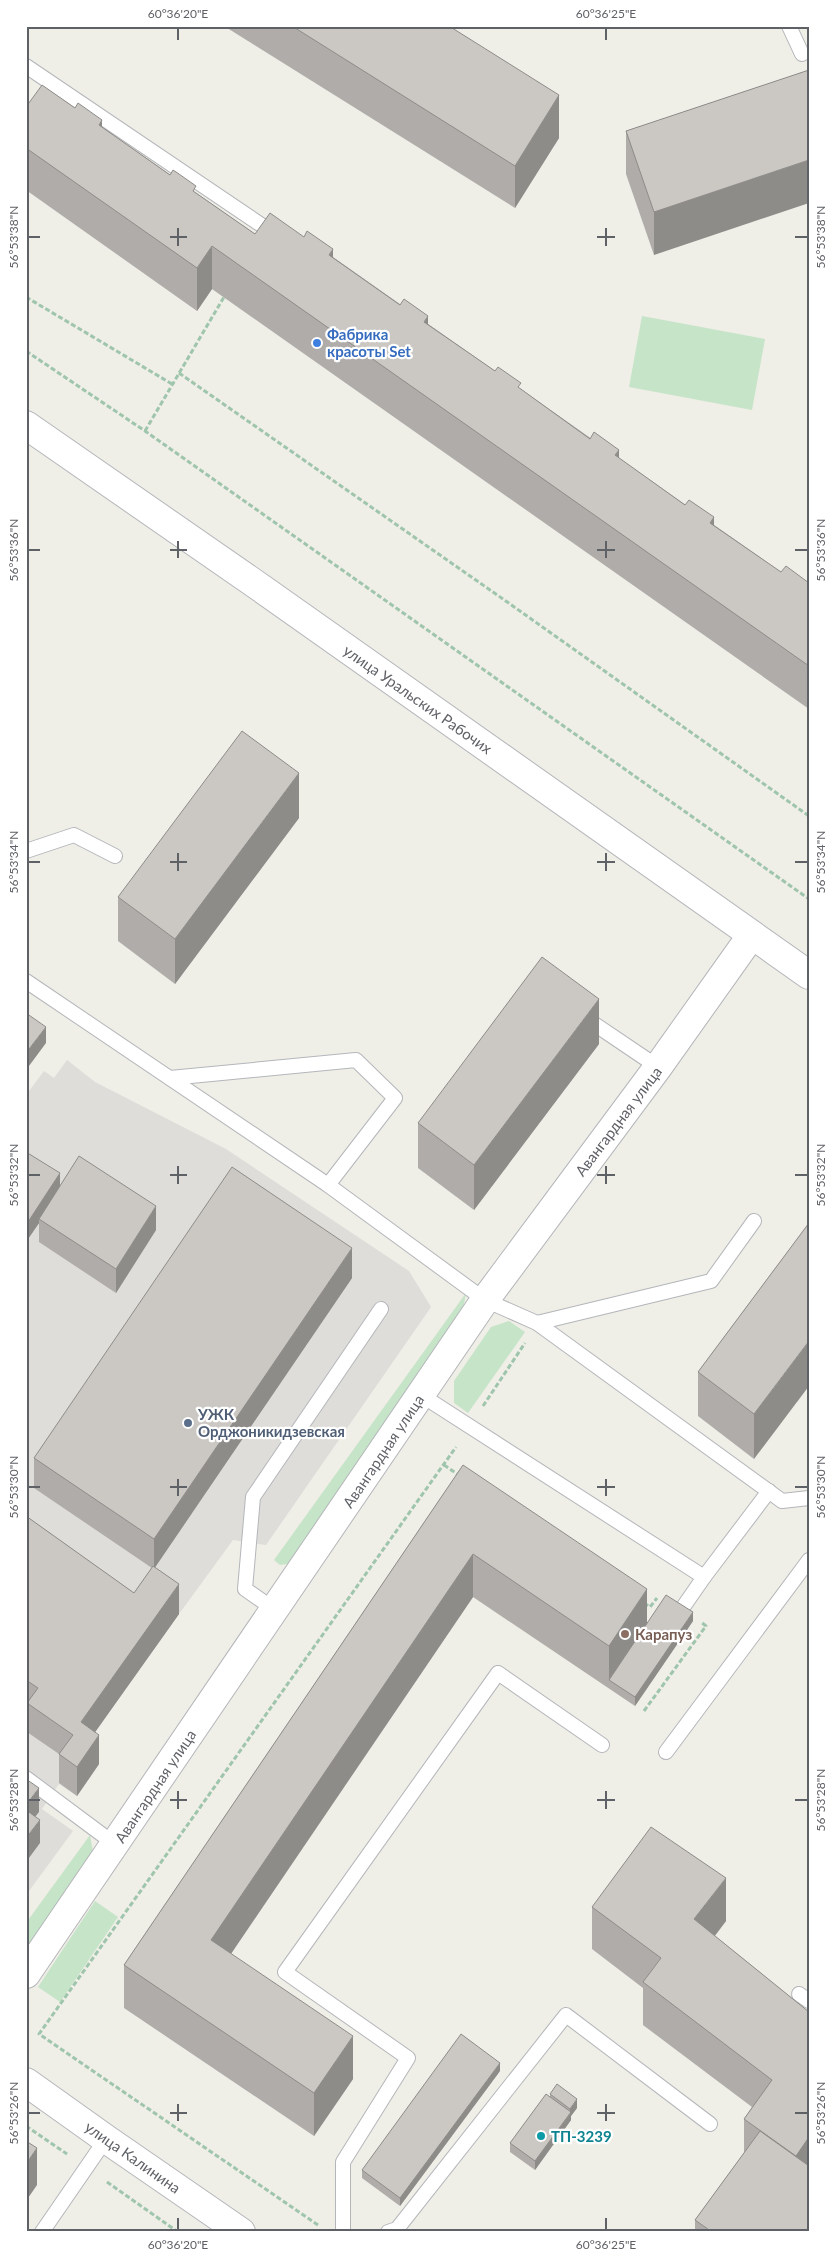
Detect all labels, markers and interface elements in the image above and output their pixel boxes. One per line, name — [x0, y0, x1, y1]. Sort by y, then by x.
text: 60°36'20"E — [148, 6, 208, 21]
text: 60°36'25"E — [576, 6, 636, 21]
text: 56°53'38"N — [6, 206, 21, 268]
text: 56°53'38"N — [813, 206, 828, 268]
place label: Фабрика красоты Set — [327, 325, 411, 360]
marker: Фабрика красоты Set — [311, 337, 323, 349]
text: 56°53'36"N — [6, 519, 21, 581]
text: 56°53'36"N — [813, 519, 828, 581]
street label: улица Уральских Рабочих — [340, 641, 496, 757]
text: 56°53'34"N — [6, 831, 21, 893]
text: 56°53'34"N — [813, 831, 828, 893]
street label: Авангардная улица — [571, 1063, 665, 1179]
text: 56°53'32"N — [6, 1144, 21, 1206]
text: 56°53'32"N — [813, 1144, 828, 1206]
street label: Авангардная улица — [338, 1391, 428, 1511]
place label: УЖК Орджоникидзевская — [197, 1405, 345, 1440]
marker: УЖК Орджоникидзевская — [182, 1417, 194, 1429]
text: 56°53'30"N — [6, 1456, 21, 1518]
text: 56°53'30"N — [813, 1456, 828, 1518]
place label: Карапуз — [635, 1625, 692, 1643]
marker: Карапуз — [619, 1628, 631, 1640]
street label: Авангардная улица — [110, 1726, 200, 1846]
text: 56°53'28"N — [6, 1769, 21, 1831]
text: 56°53'28"N — [813, 1769, 828, 1831]
text: 56°53'26"N — [6, 2082, 21, 2144]
text: 56°53'26"N — [813, 2082, 828, 2144]
street label: улица Калинина — [82, 2117, 184, 2197]
place label: ТП-3239 — [551, 2127, 612, 2145]
marker: ТП-3239 — [535, 2130, 547, 2142]
text: 60°36'20"E — [148, 2237, 208, 2252]
text: 60°36'25"E — [576, 2237, 636, 2252]

